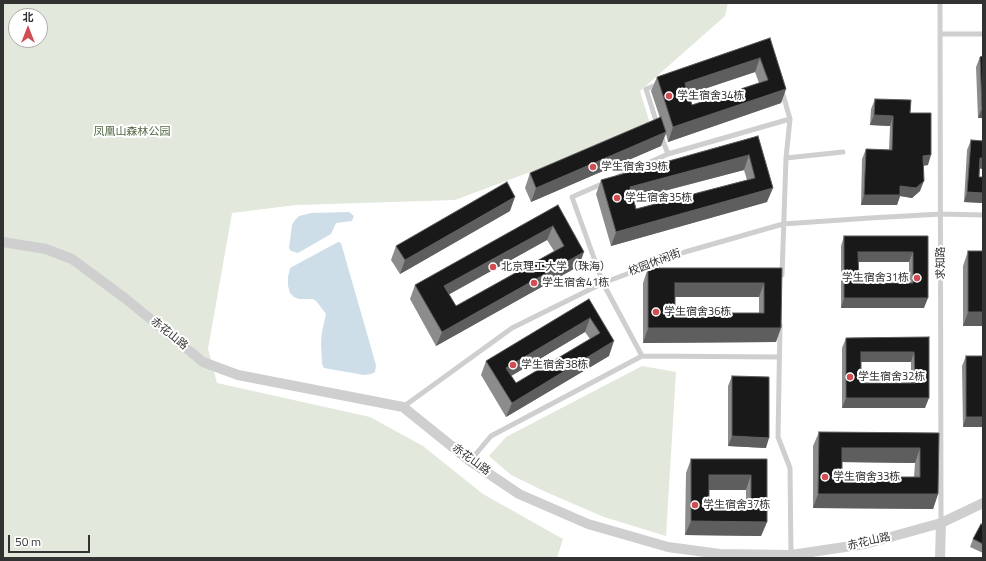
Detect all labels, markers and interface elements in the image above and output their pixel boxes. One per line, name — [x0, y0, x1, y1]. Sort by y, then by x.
north arrow — [8, 8, 48, 48]
text: 北 — [23, 9, 34, 25]
place label: 学生宿舍34栋 — [677, 89, 744, 103]
marker: 学生宿舍34栋 — [664, 91, 674, 101]
park label: 凤凰山森林公园 — [94, 125, 170, 139]
place label: 学生宿舍39栋 — [601, 160, 668, 174]
marker: 学生宿舍39栋 — [588, 162, 598, 172]
place label: 学生宿舍35栋 — [625, 191, 692, 205]
marker: 学生宿舍35栋 — [612, 193, 622, 203]
street label: 校园休闲街 — [627, 247, 683, 279]
street label: 求知路 — [934, 247, 948, 279]
place label: 北京理工大学（珠海） — [501, 260, 611, 274]
marker: 北京理工大学（珠海） — [488, 262, 498, 272]
place label: 学生宿舍31栋 — [842, 271, 909, 285]
marker: 学生宿舍31栋 — [912, 273, 922, 283]
place label: 学生宿舍41栋 — [542, 276, 609, 290]
marker: 学生宿舍41栋 — [529, 278, 539, 288]
place label: 学生宿舍36栋 — [664, 305, 731, 319]
marker: 学生宿舍36栋 — [651, 307, 661, 317]
street label: 赤花山路 — [148, 315, 190, 353]
place label: 学生宿舍38栋 — [521, 358, 588, 372]
marker: 学生宿舍38栋 — [508, 360, 518, 370]
place label: 学生宿舍32栋 — [858, 370, 925, 384]
marker: 学生宿舍32栋 — [845, 372, 855, 382]
street label: 赤花山路 — [449, 442, 493, 478]
place label: 学生宿舍33栋 — [833, 470, 900, 484]
marker: 学生宿舍33栋 — [820, 472, 830, 482]
place label: 学生宿舍37栋 — [703, 498, 770, 512]
marker: 学生宿舍37栋 — [690, 500, 700, 510]
scale bar — [10, 527, 92, 553]
street label: 赤花山路 — [846, 531, 892, 553]
text: 50 m — [15, 532, 41, 551]

